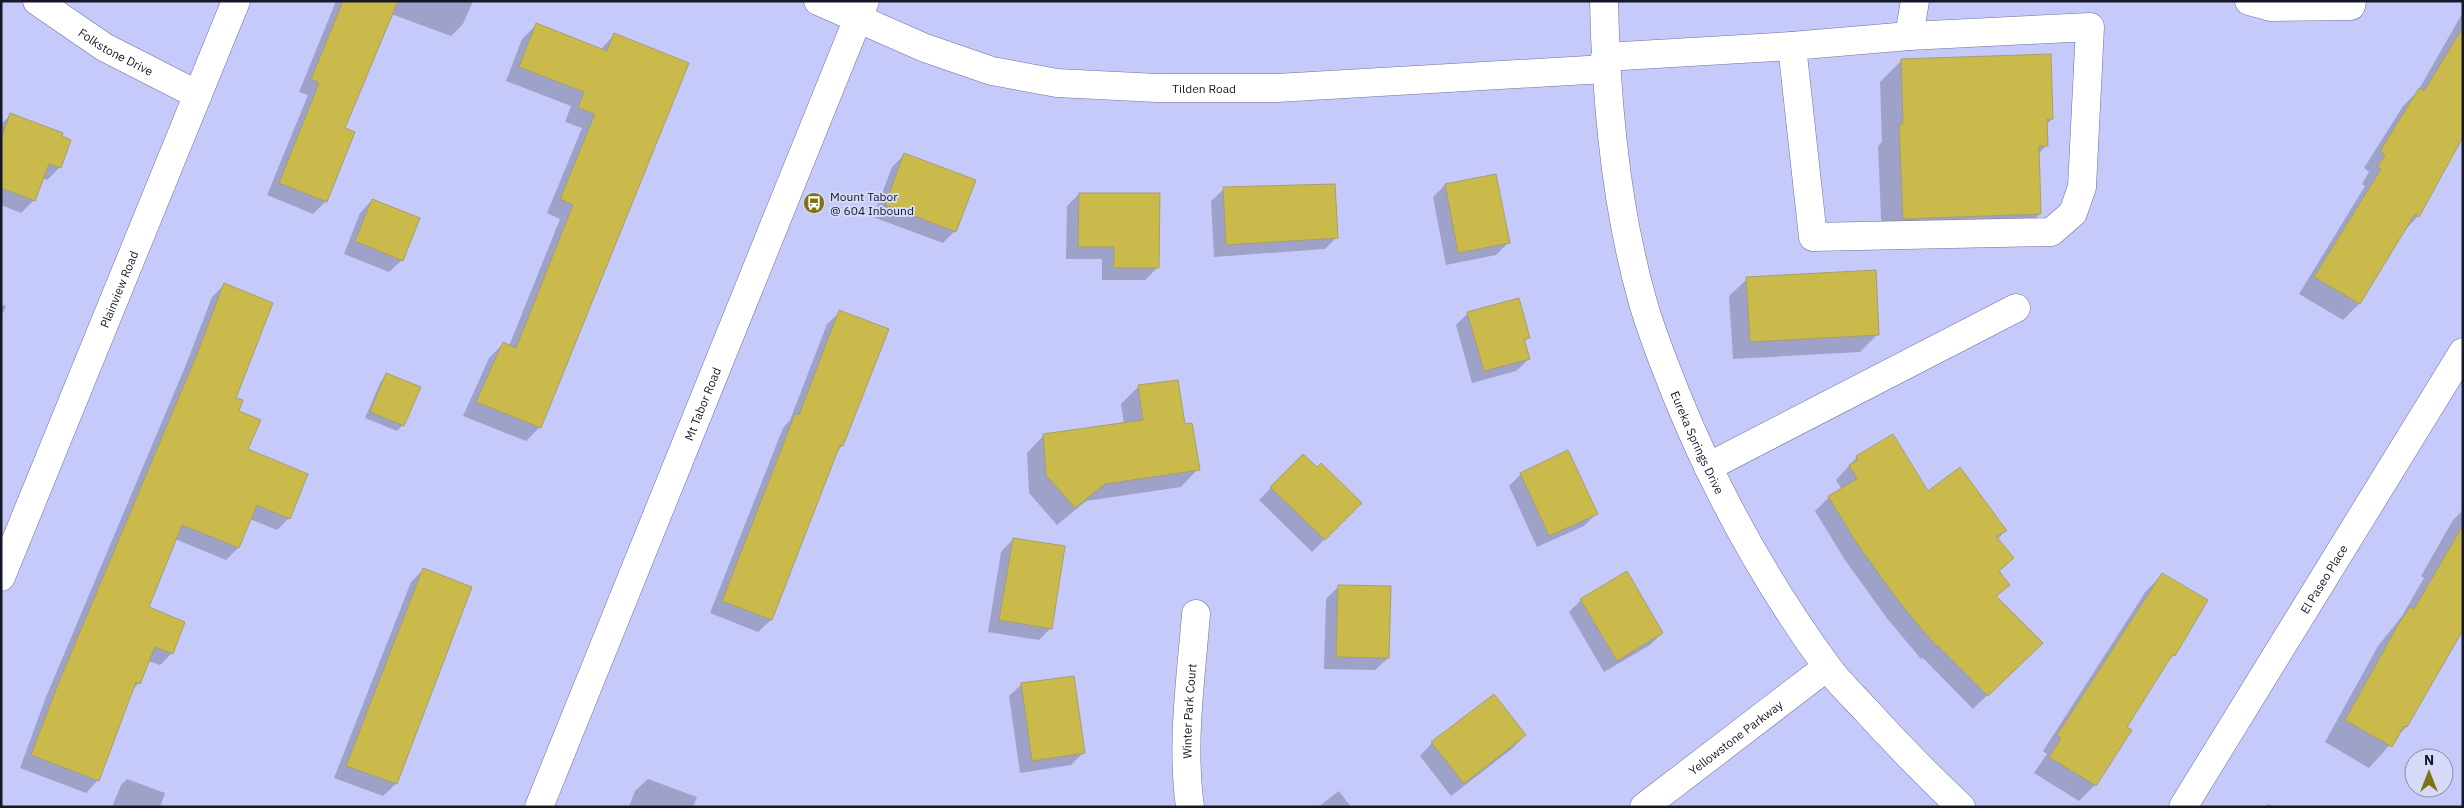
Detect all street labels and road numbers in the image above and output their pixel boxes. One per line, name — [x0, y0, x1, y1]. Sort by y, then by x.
street label: Folkstone Drive — [76, 24, 156, 79]
street label: Tilden Road — [1172, 81, 1236, 96]
street label: Plainview Road — [96, 248, 141, 330]
street label: Mt Tabor Road — [681, 365, 724, 443]
street label: Eureka Springs Drive — [1668, 388, 1728, 497]
street label: El Paseo Place — [2297, 541, 2351, 616]
street label: Winter Park Court — [1179, 663, 1199, 759]
street label: Yellowstone Parkway — [1685, 696, 1785, 778]

